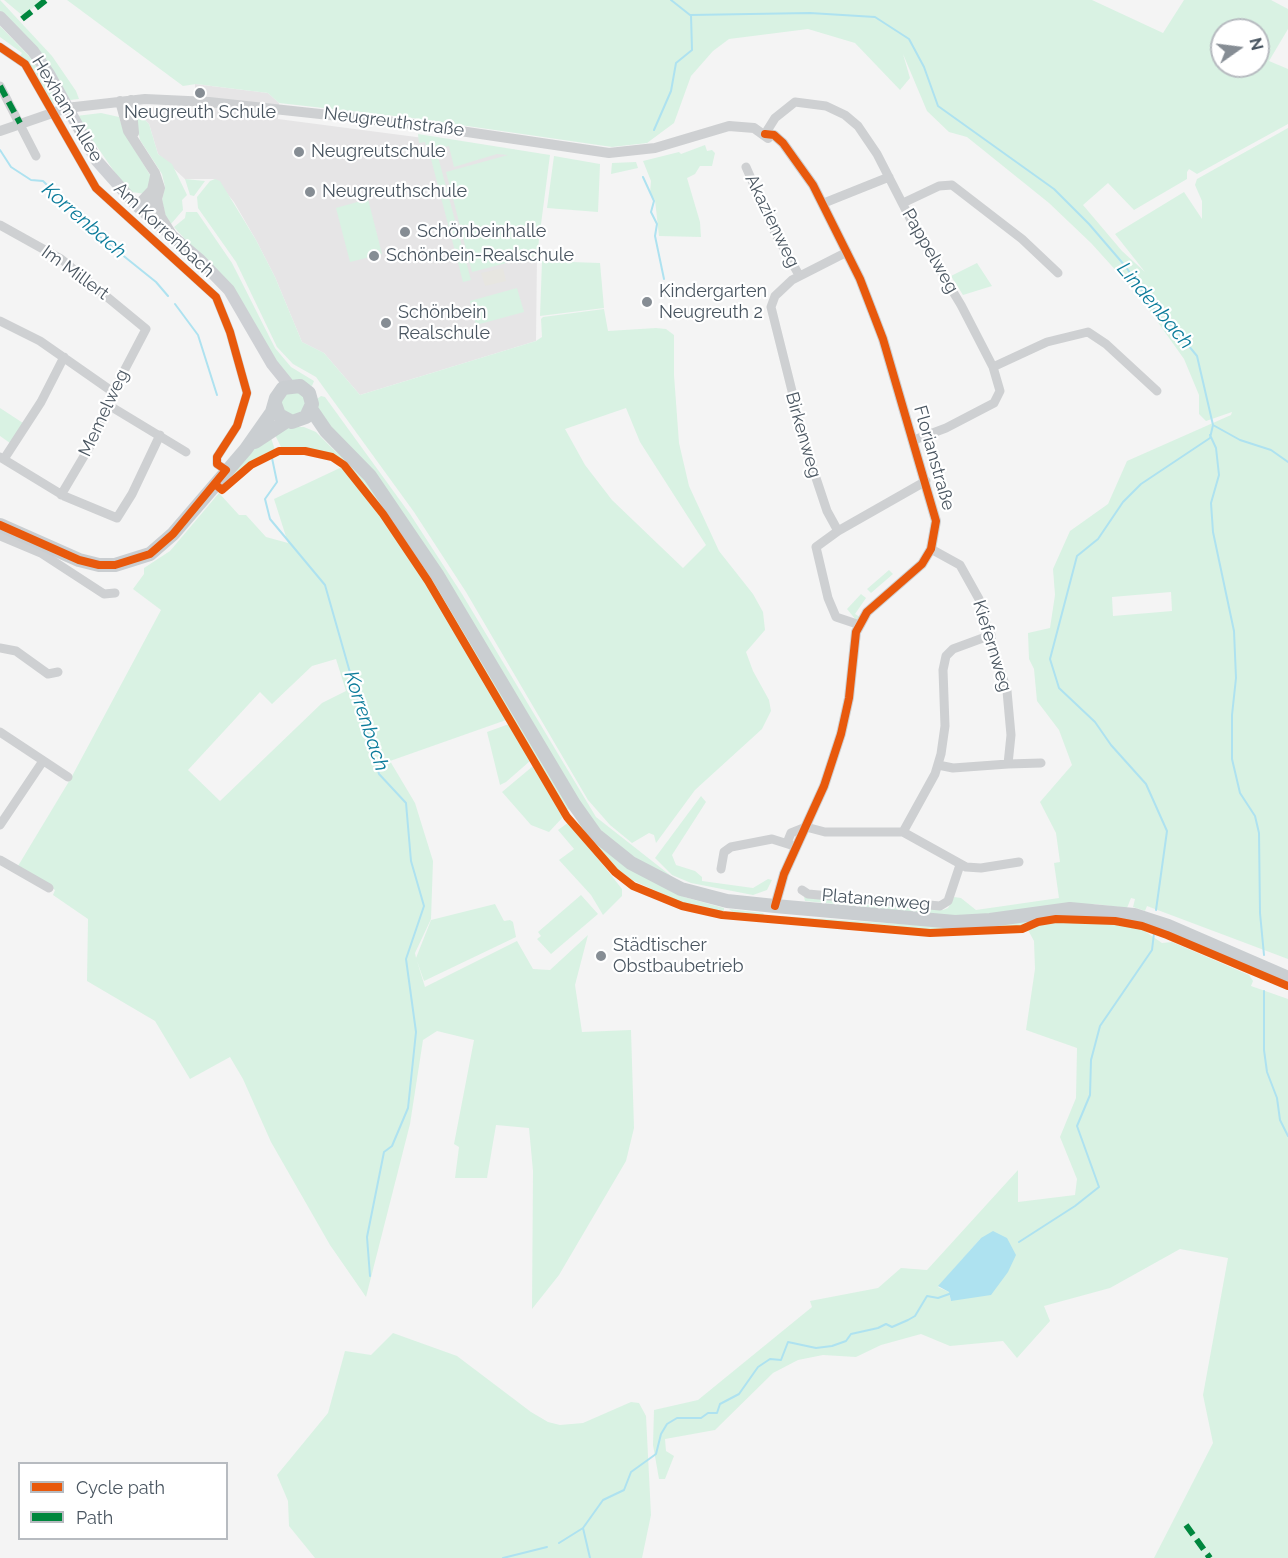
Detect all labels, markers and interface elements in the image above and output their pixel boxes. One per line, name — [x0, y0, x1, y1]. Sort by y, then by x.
north arrow — [1210, 18, 1270, 78]
text: N — [1245, 36, 1267, 52]
street label: Hexham-Allee — [27, 52, 107, 166]
marker: Neugreuth Schule — [193, 86, 207, 100]
place label: Neugreuth Schule — [124, 102, 276, 124]
street label: Neugreuthstraße — [323, 103, 465, 141]
place label: Neugreutschule — [311, 141, 446, 163]
marker: Neugreutschule — [292, 145, 306, 159]
street label: Akazienweg — [740, 171, 804, 271]
water label: Korrenbach — [37, 178, 131, 264]
street label: Am Korrenbach — [109, 178, 219, 282]
place label: Neugreuthschule — [322, 181, 467, 203]
marker: Neugreuthschule — [303, 185, 317, 199]
street label: Pappelweg — [897, 205, 963, 297]
place label: Schönbeinhalle — [417, 221, 546, 243]
marker: Schönbeinhalle — [398, 225, 412, 239]
street label: Im Millert — [37, 241, 113, 305]
place label: Schönbein-Realschule — [386, 245, 574, 267]
marker: Schönbein-Realschule — [367, 249, 381, 263]
water label: Lindenbach — [1112, 258, 1198, 354]
place label: Kindergarten Neugreuth 2 — [659, 281, 767, 324]
marker: Kindergarten Neugreuth 2 — [640, 295, 654, 309]
place label: Schönbein Realschule — [398, 302, 490, 344]
marker: Schönbein Realschule — [379, 316, 393, 330]
street label: Memelweg — [74, 366, 134, 460]
street label: Birkenweg — [780, 390, 826, 480]
street label: Florianstraße — [909, 403, 959, 513]
street label: Kiefernweg — [968, 598, 1016, 694]
water label: Korrenbach — [339, 668, 393, 774]
street label: Platanenweg — [821, 884, 931, 916]
place label: Städtischer Obstbaubetrieb — [613, 935, 743, 978]
marker: Städtischer Obstbaubetrieb — [594, 949, 608, 963]
legend — [18, 1462, 228, 1540]
text: Cycle path — [76, 1477, 165, 1498]
text: Path — [76, 1507, 113, 1528]

